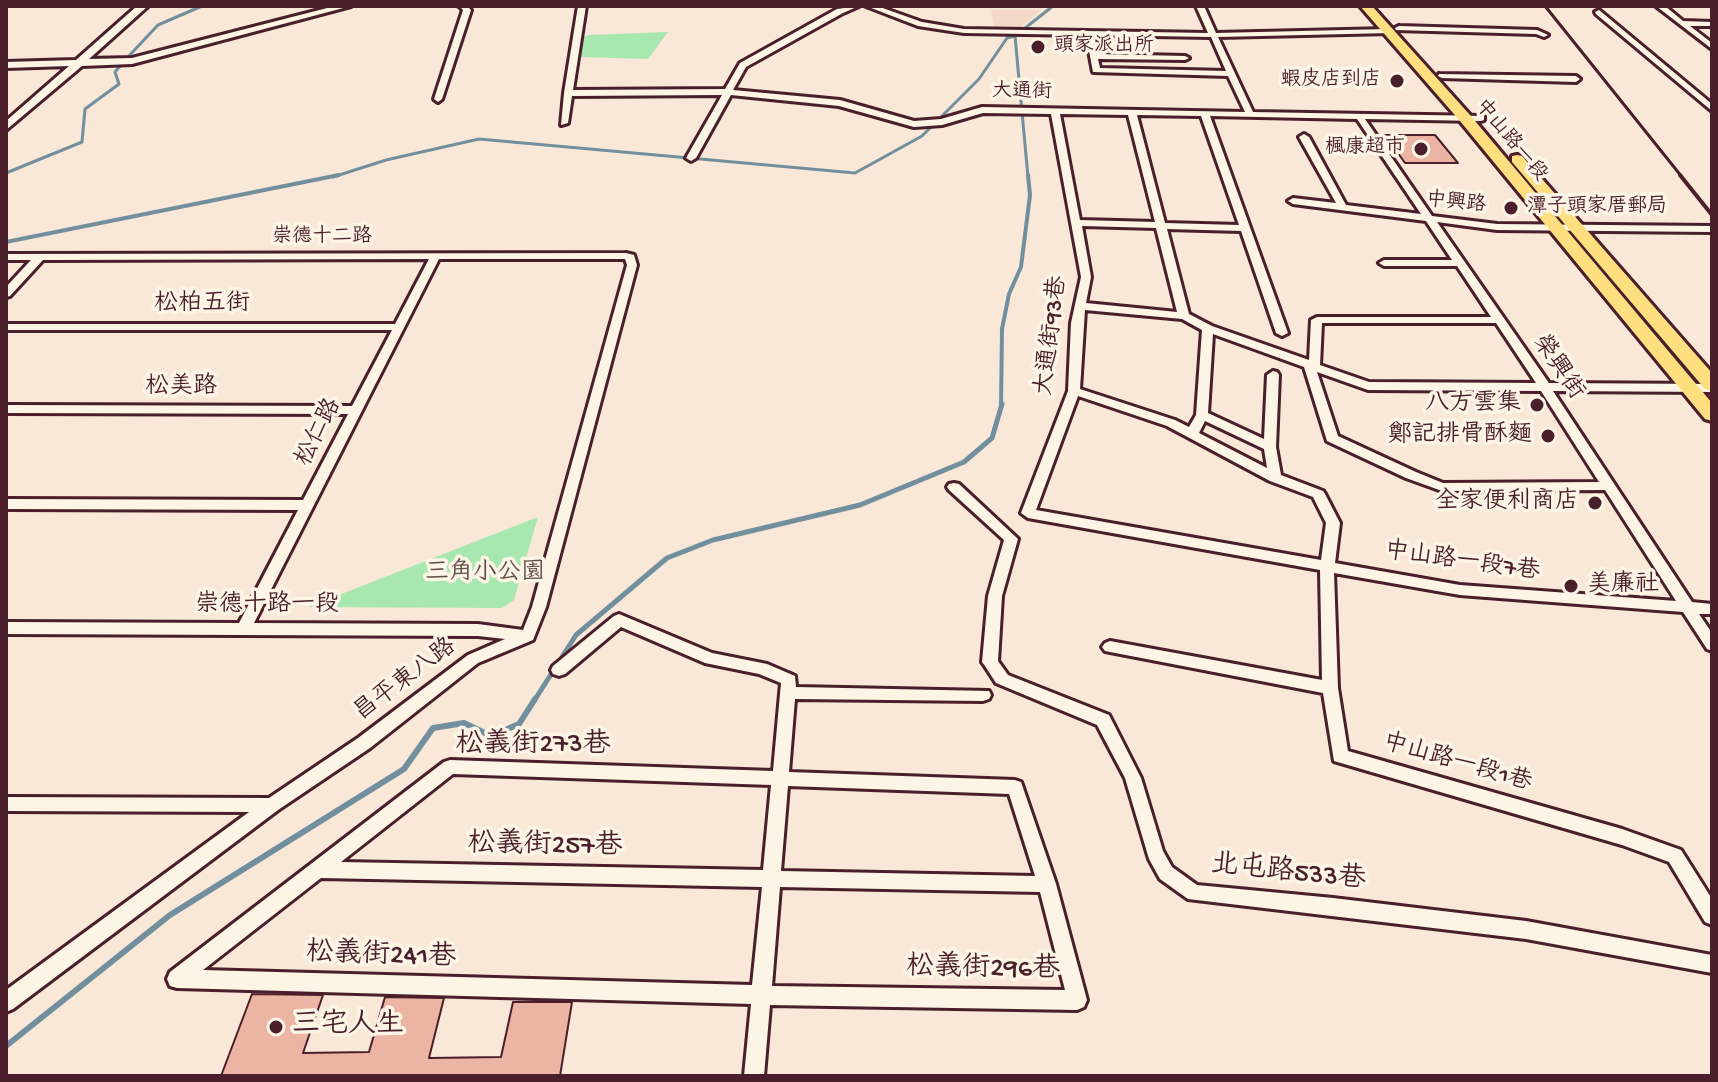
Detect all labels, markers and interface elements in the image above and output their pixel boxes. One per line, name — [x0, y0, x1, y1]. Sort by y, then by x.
place label: 頭家派出所 — [1054, 35, 1154, 59]
marker: 頭家派出所 — [1029, 38, 1047, 56]
place label: 蝦皮店到店 — [1281, 69, 1381, 93]
marker: 蝦皮店到店 — [1388, 72, 1406, 90]
street label: 大通街 — [992, 80, 1052, 106]
street label: 中山路一段 — [1469, 95, 1551, 187]
place label: 楓康超市 — [1325, 137, 1405, 161]
marker: 楓康超市 — [1412, 140, 1430, 158]
street label: 中興路 — [1425, 189, 1487, 219]
place label: 潭子頭家厝郵局 — [1527, 196, 1667, 220]
marker: 潭子頭家厝郵局 — [1502, 199, 1520, 217]
street label: 崇德十二路 — [272, 226, 372, 250]
street label: 大通街93巷 — [1031, 274, 1075, 398]
street label: 松柏五街 — [154, 291, 250, 319]
street label: 榮興街 — [1525, 330, 1589, 406]
street label: 松美路 — [145, 374, 217, 402]
place label: 八方雲集 — [1425, 391, 1521, 419]
street label: 松仁路 — [291, 394, 349, 472]
marker: 八方雲集 — [1528, 396, 1546, 414]
place label: 鄭記排骨酥麵 — [1388, 422, 1532, 450]
marker: 鄭記排骨酥麵 — [1539, 427, 1557, 445]
place label: 全家便利商店 — [1435, 489, 1579, 517]
marker: 全家便利商店 — [1586, 494, 1604, 512]
street label: 中山路一段7巷 — [1383, 538, 1541, 588]
park label: 三角小公園 — [425, 560, 545, 588]
place label: 美廉社 — [1587, 572, 1659, 600]
marker: 美廉社 — [1562, 577, 1580, 595]
street label: 崇德十路一段 — [195, 592, 339, 620]
street label: 昌平東八路 — [349, 633, 463, 729]
street label: 中山路一段1巷 — [1379, 729, 1535, 799]
street label: 松義街273巷 — [456, 730, 610, 764]
street label: 松義街257巷 — [467, 829, 623, 865]
street label: 北屯路533巷 — [1209, 849, 1367, 899]
street label: 松義街241巷 — [305, 938, 457, 976]
street label: 松義街296巷 — [906, 952, 1060, 988]
place label: 三宅人生 — [292, 1010, 404, 1044]
marker: 三宅人生 — [267, 1018, 285, 1036]

